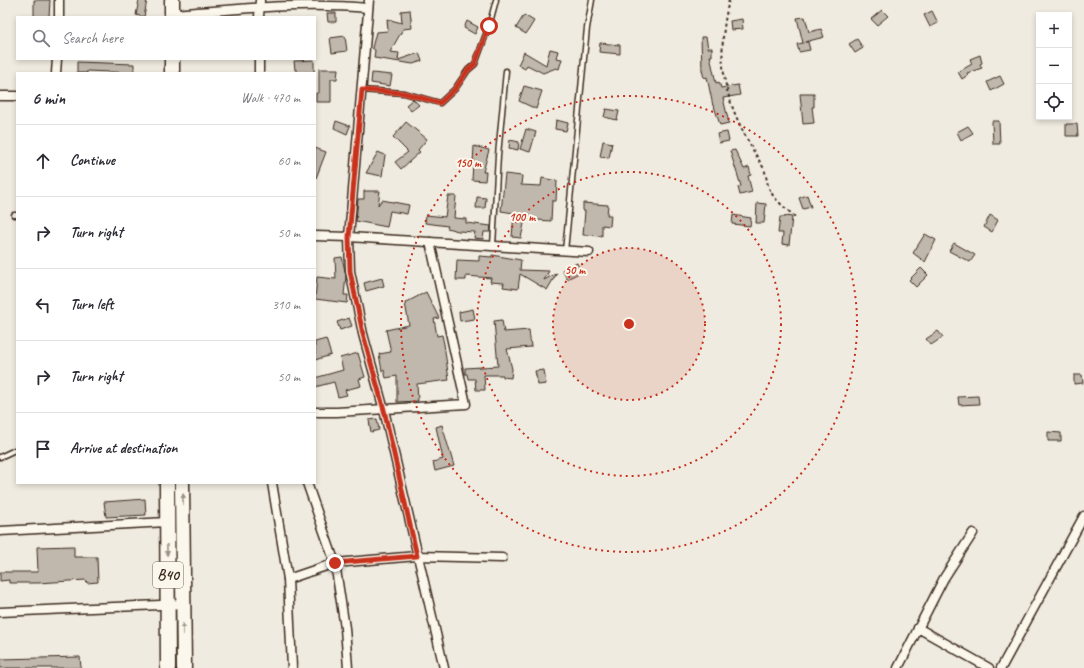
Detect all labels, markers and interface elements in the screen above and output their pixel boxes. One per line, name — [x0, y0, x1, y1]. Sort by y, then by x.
map controls — [1036, 12, 1072, 120]
button: + — [1036, 12, 1072, 48]
search box — [16, 16, 316, 60]
route start — [480, 17, 498, 35]
icon: search — [30, 27, 52, 49]
text: Search here — [62, 29, 123, 48]
button: − — [1036, 48, 1072, 84]
button: locate — [1036, 84, 1072, 120]
text: 6 min — [32, 88, 65, 109]
text: Walk · 470 m — [241, 90, 300, 106]
icon: ahead — [32, 150, 54, 172]
text: Continue — [70, 151, 115, 170]
text: 60 m — [278, 153, 300, 169]
text: 150 m — [455, 155, 482, 171]
text: 100 m — [509, 209, 536, 225]
icon: right — [32, 222, 54, 244]
text: Turn right — [70, 223, 123, 242]
text: 50 m — [278, 225, 300, 241]
text: 50 m — [565, 262, 586, 278]
icon: left — [32, 294, 54, 316]
text: Turn left — [70, 295, 113, 314]
text: 310 m — [272, 297, 300, 313]
centre of rings — [622, 317, 636, 331]
icon: right — [32, 366, 54, 388]
text: Turn right — [70, 367, 123, 386]
text: 50 m — [278, 369, 300, 385]
icon: arrive — [32, 438, 54, 460]
text: Arrive at destination — [70, 439, 177, 458]
one-way arrow — [180, 492, 186, 505]
one-way arrow — [164, 544, 171, 556]
route end — [326, 554, 344, 572]
road number: B40 — [153, 562, 183, 588]
one-way arrow — [180, 622, 186, 635]

